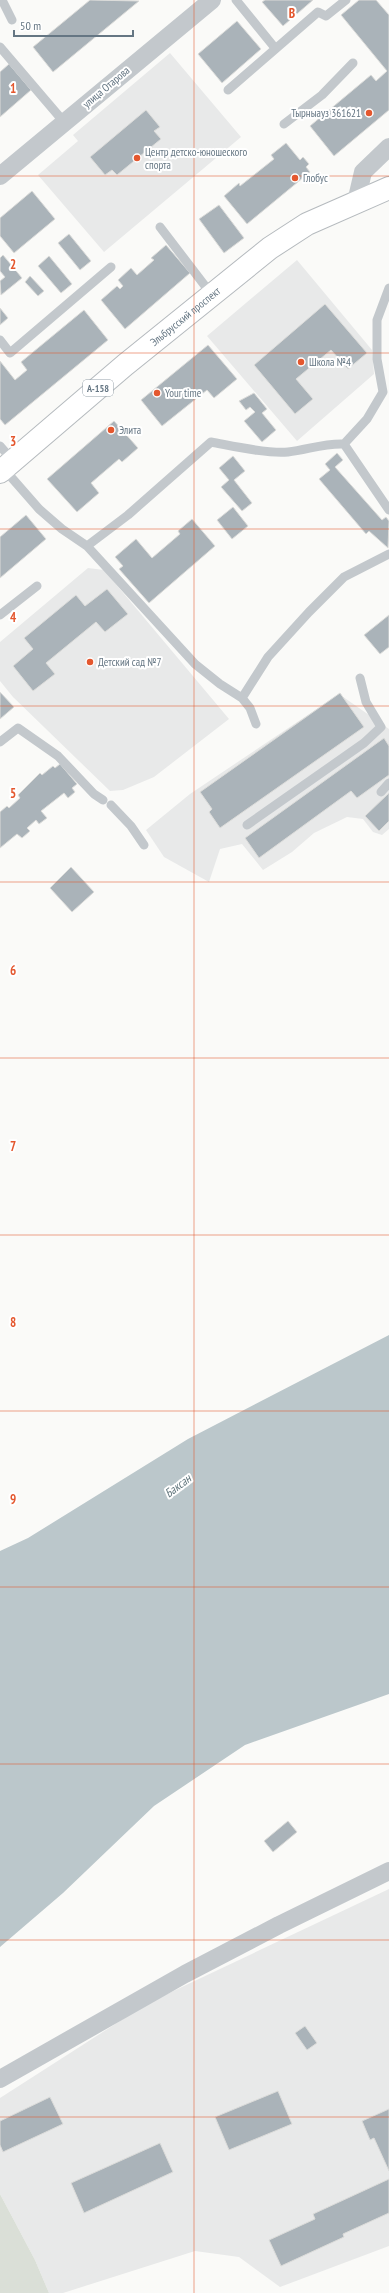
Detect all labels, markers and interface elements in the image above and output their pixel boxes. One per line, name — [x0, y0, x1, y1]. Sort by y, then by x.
text: B — [289, 5, 295, 22]
scale bar — [14, 12, 133, 38]
text: 50 m — [20, 18, 41, 33]
street label: улица Отарова — [80, 63, 132, 111]
text: 1 — [10, 80, 16, 97]
place label: Тырныауз 361621 — [291, 106, 361, 120]
marker: Тырныауз 361621 — [364, 108, 374, 118]
place label: Центр детско-юношеского спорта — [145, 145, 247, 172]
marker: Центр детско-юношеского спорта — [132, 153, 142, 163]
place label: Глобус — [303, 171, 328, 185]
marker: Глобус — [290, 173, 300, 183]
text: 2 — [10, 256, 16, 273]
street label: Эльбрусский проспект — [147, 284, 224, 349]
place label: Школа №4 — [309, 355, 351, 369]
marker: Школа №4 — [296, 357, 306, 367]
road number: А-158 — [83, 380, 113, 396]
place label: Your time — [165, 386, 202, 400]
marker: Your time — [152, 388, 162, 398]
place label: Элита — [119, 423, 141, 437]
marker: Элита — [106, 425, 116, 435]
text: 3 — [10, 433, 16, 450]
text: 4 — [10, 609, 17, 626]
place label: Детский сад №7 — [98, 655, 161, 669]
marker: Детский сад №7 — [85, 657, 95, 667]
text: 5 — [10, 785, 16, 802]
text: 6 — [10, 962, 16, 979]
text: 7 — [10, 1138, 16, 1155]
text: 8 — [10, 1314, 16, 1331]
water label: Баксан — [162, 1470, 195, 1500]
text: 9 — [10, 1491, 16, 1508]

